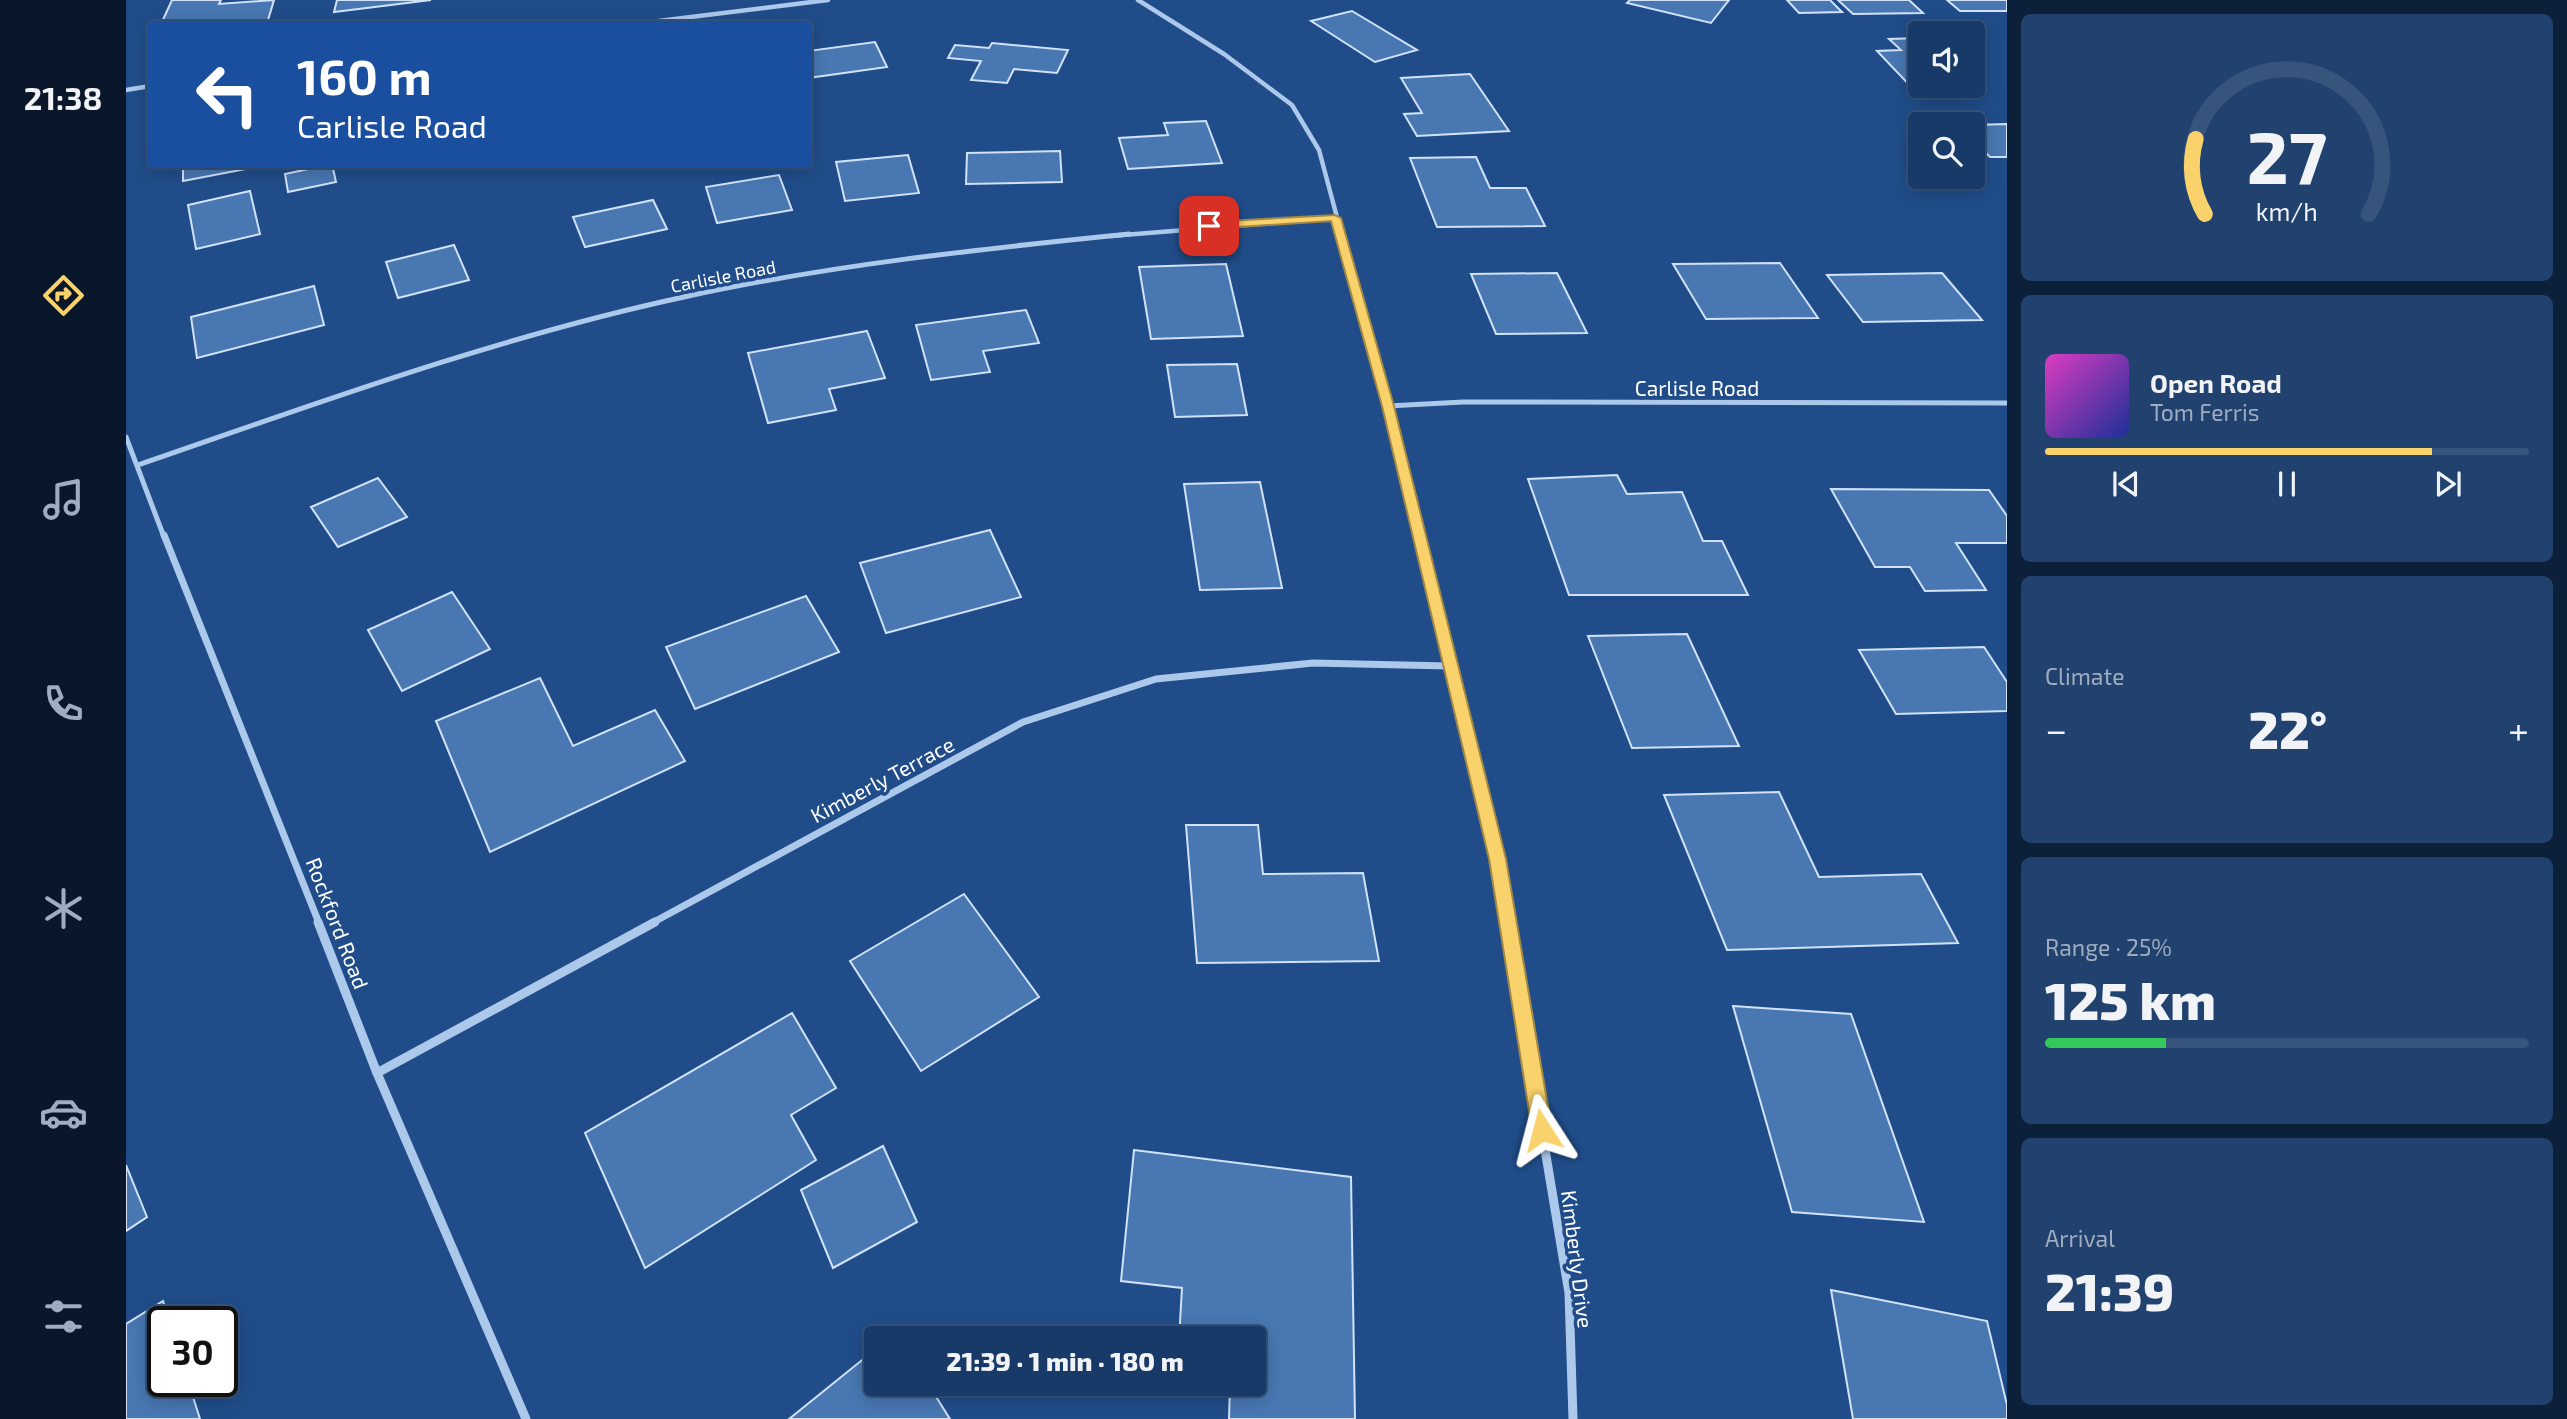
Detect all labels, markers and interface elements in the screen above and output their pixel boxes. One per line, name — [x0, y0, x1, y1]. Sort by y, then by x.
map controls — [1908, 21, 1985, 189]
button: sound — [1908, 21, 1985, 98]
text: 160 m — [297, 46, 432, 105]
icon: left — [182, 49, 273, 140]
text: 21:38 — [24, 78, 102, 116]
text: Carlisle Road — [297, 106, 487, 144]
text: 27 — [2247, 111, 2327, 199]
button: search — [1908, 112, 1985, 189]
text: km/h — [2256, 195, 2318, 225]
pin — [1179, 196, 1239, 256]
icon: arrive — [1190, 207, 1228, 245]
street label: Carlisle Road — [668, 255, 778, 297]
icon: directions — [39, 271, 88, 320]
text: Open Road — [2150, 367, 2282, 398]
street label: Carlisle Road — [1635, 375, 1759, 400]
text: Tom Ferris — [2150, 398, 2259, 426]
icon: previous — [2107, 465, 2145, 503]
icon: pause — [2268, 465, 2306, 503]
icon: next — [2429, 465, 2467, 503]
icon: music — [39, 475, 88, 524]
text: Climate — [2045, 662, 2125, 690]
icon: phone — [39, 679, 88, 728]
text: 22° — [2248, 697, 2327, 759]
text: − — [2045, 706, 2067, 752]
text: + — [2508, 706, 2529, 752]
street label: Kimberly Terrace — [806, 731, 958, 827]
street label: Rockford Road — [301, 854, 375, 992]
icon: climate — [39, 884, 88, 933]
text: Range · 25% — [2045, 933, 2172, 961]
text: 125 km — [2045, 968, 2216, 1030]
icon: car — [39, 1088, 88, 1137]
position arrow — [1505, 1093, 1579, 1167]
street label: Kimberly Drive — [1557, 1189, 1599, 1329]
text: Arrival — [2045, 1224, 2115, 1252]
text: 21:39 — [2045, 1259, 2174, 1321]
icon: filters — [39, 1292, 88, 1341]
speed limit sign: 30 — [147, 1306, 238, 1397]
text: 21:39 · 1 min · 180 m — [946, 1345, 1184, 1376]

